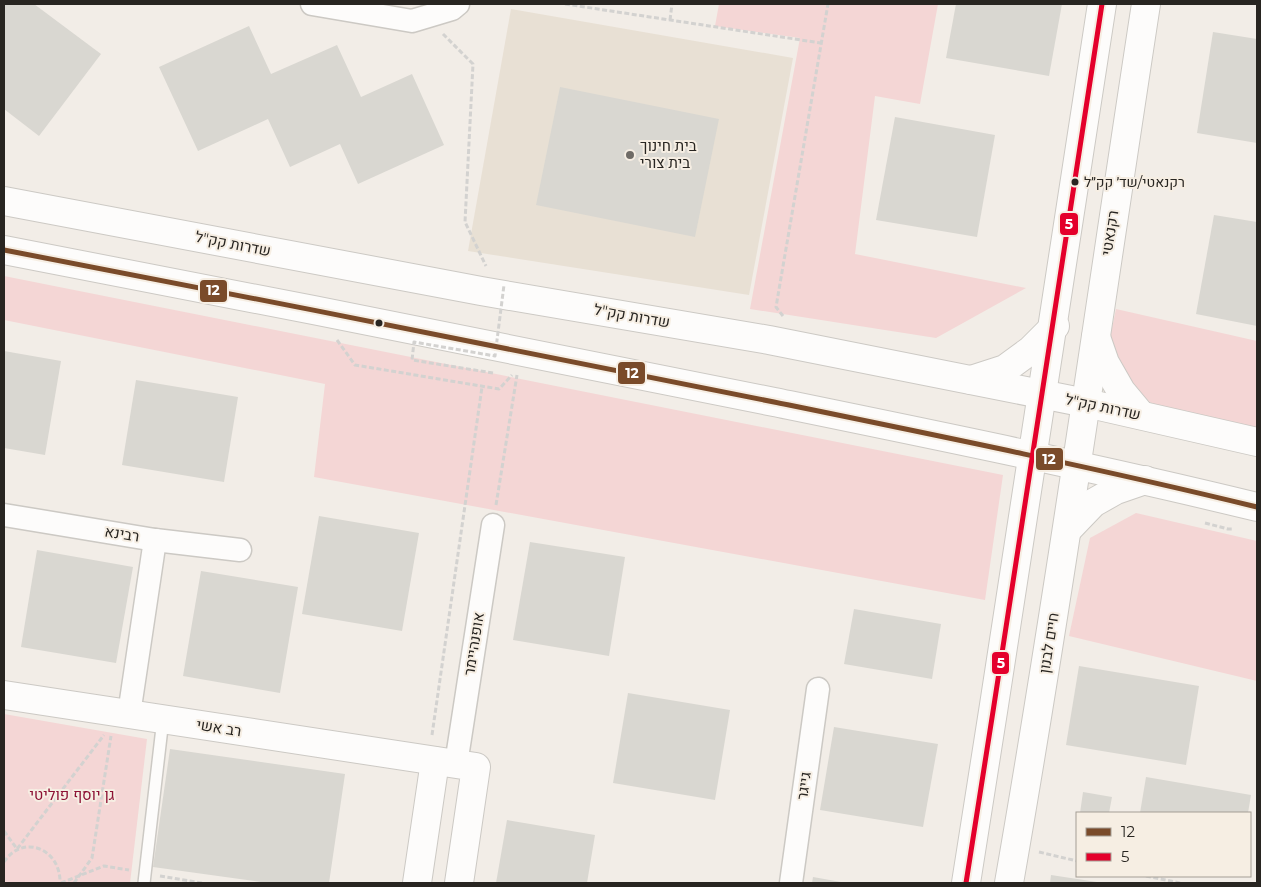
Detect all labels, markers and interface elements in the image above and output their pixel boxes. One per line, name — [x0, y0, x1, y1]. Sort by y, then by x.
place label: בית חינוך בית צורי — [640, 136, 697, 172]
marker: בית חינוך בית צורי — [624, 149, 636, 161]
place label: רקנאטי/שד׳ קק״ל — [1084, 173, 1185, 191]
marker: רקנאטי/שד׳ קק״ל — [1070, 177, 1080, 187]
street label: רקנאטי — [1097, 209, 1122, 257]
line badge: 5 — [1059, 212, 1079, 236]
text: 5 — [1065, 215, 1073, 233]
street label: שדרות קק"ל — [194, 227, 273, 260]
line badge: 12 — [199, 279, 228, 303]
text: 12 — [206, 281, 220, 299]
street label: שדרות קק"ל — [593, 299, 672, 332]
unlabelled marker — [374, 318, 384, 328]
line badge: 12 — [617, 361, 646, 385]
text: 12 — [625, 364, 639, 382]
street label: שדרות קק"ל — [1064, 389, 1143, 424]
line badge: 12 — [1035, 447, 1064, 471]
text: 12 — [1042, 450, 1056, 468]
street label: רבינא — [103, 521, 141, 546]
street label: אופנהיימר — [459, 611, 488, 677]
street label: חיים לבנון — [1034, 611, 1063, 675]
line badge: 5 — [991, 651, 1010, 675]
text: 5 — [997, 654, 1005, 672]
street label: רב אשי — [195, 715, 243, 740]
street label: גייגר — [792, 771, 815, 801]
park label: גן יוסף פוליטי — [29, 785, 115, 804]
legend — [1076, 812, 1251, 877]
text: 12 — [1121, 822, 1135, 841]
text: 5 — [1121, 847, 1130, 866]

